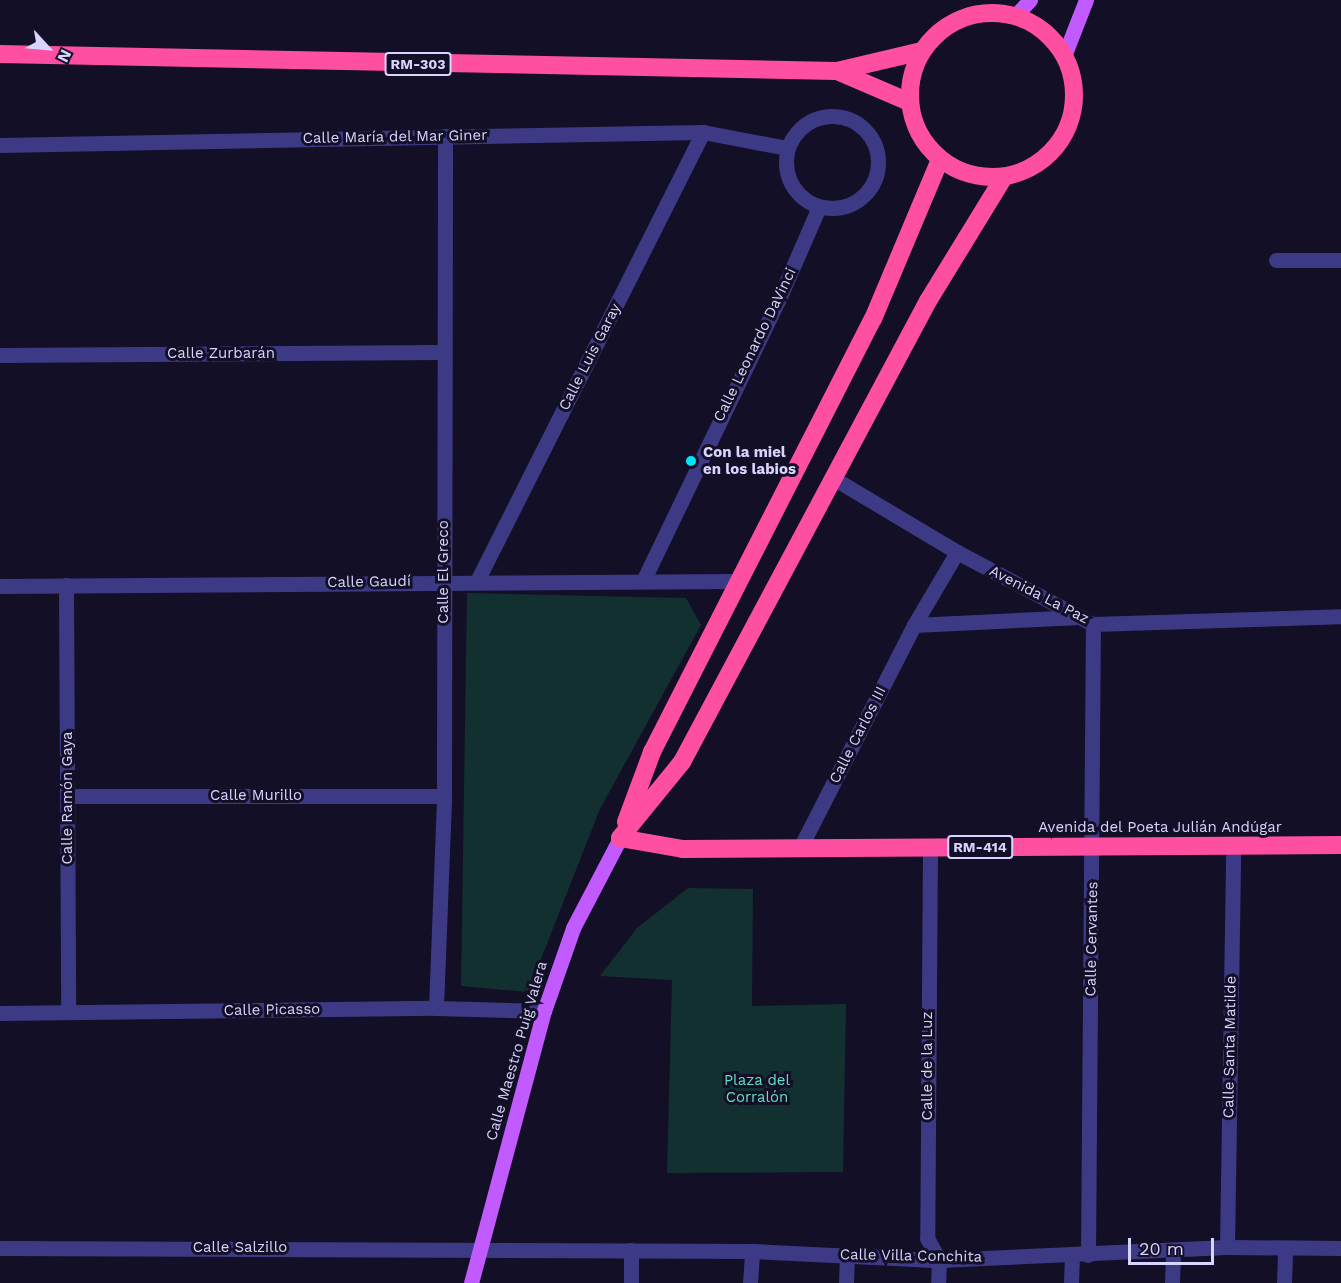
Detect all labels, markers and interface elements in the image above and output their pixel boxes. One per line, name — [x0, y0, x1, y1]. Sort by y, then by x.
north arrow — [18, 18, 78, 78]
text: N — [53, 47, 76, 66]
road number: RM-303 — [384, 53, 452, 75]
street label: Calle María del Mar Giner — [302, 126, 488, 148]
street label: Calle Leonardo DaVinci — [710, 265, 800, 425]
street label: Calle Luis Garay — [555, 300, 625, 414]
street label: Calle Zurbarán — [167, 345, 275, 363]
place label: Con la miel en los labios — [703, 443, 796, 478]
marker: Con la miel en los labios — [684, 454, 698, 468]
street label: Calle El Greco — [435, 520, 453, 624]
street label: Avenida La Paz — [986, 562, 1092, 628]
street label: Calle Gaudí — [327, 572, 411, 592]
street label: Calle Carlos III — [826, 683, 890, 787]
street label: Calle Ramón Gaya — [59, 732, 77, 864]
street label: Calle Murillo — [210, 787, 302, 805]
street label: Avenida del Poeta Julián Andúgar — [1037, 819, 1283, 837]
road number: RM-414 — [947, 836, 1013, 858]
street label: Calle Cervantes — [1082, 881, 1102, 997]
street label: Calle Maestro Puig Valera — [483, 959, 551, 1143]
street label: Calle Santa Matilde — [1220, 976, 1240, 1118]
street label: Calle Picasso — [224, 1000, 320, 1020]
street label: Calle de la Luz — [919, 1011, 937, 1121]
park label: Plaza del Corralón — [724, 1071, 790, 1106]
scale bar — [1131, 1226, 1216, 1264]
text: 20 m — [1139, 1238, 1184, 1259]
street label: Calle Salzillo — [193, 1239, 287, 1257]
street label: Calle Villa Conchita — [839, 1246, 983, 1266]

